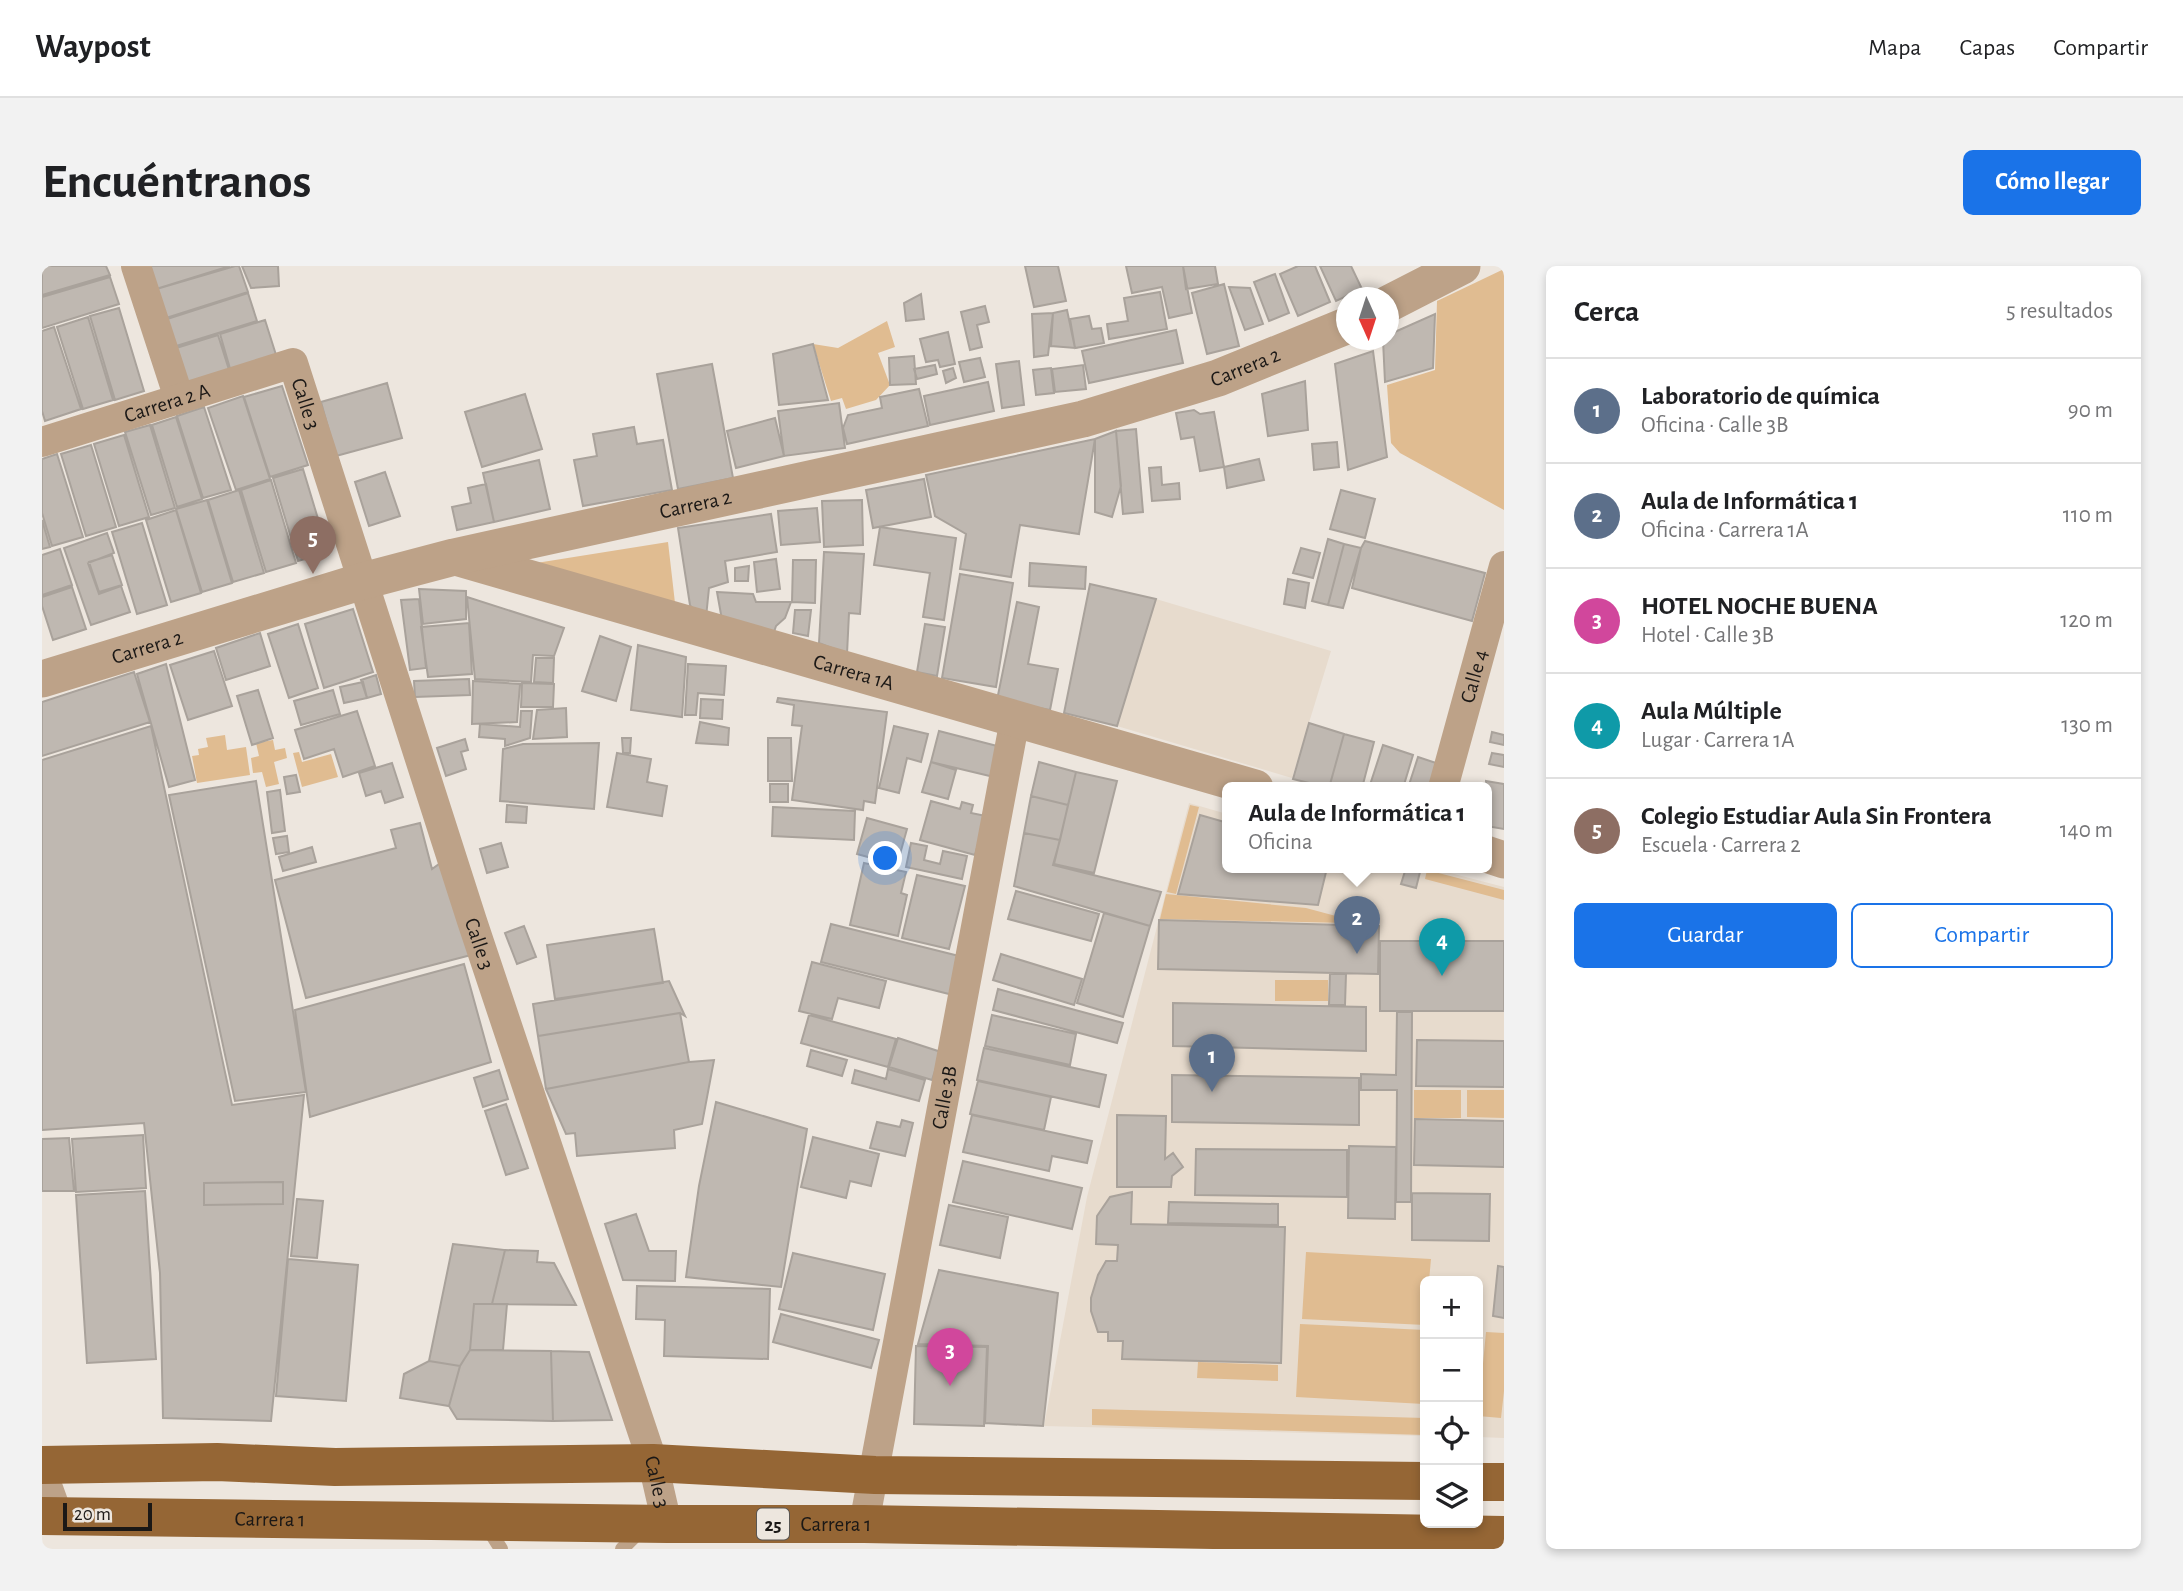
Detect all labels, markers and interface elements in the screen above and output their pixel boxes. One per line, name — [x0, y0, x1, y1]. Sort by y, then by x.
text: Waypost — [35, 31, 151, 64]
text: Mapa — [1868, 36, 1921, 60]
text: Capas — [1959, 36, 2015, 60]
text: Compartir — [2053, 36, 2148, 60]
button: Cómo llegar — [1963, 150, 2141, 215]
text: Encuéntranos — [42, 158, 311, 207]
north arrow — [1336, 287, 1399, 350]
text: Cerca — [1574, 297, 1639, 327]
text: 5 resultados — [2006, 300, 2113, 323]
street label: Carrera 2 — [1208, 344, 1283, 391]
street label: Calle 3 — [288, 376, 324, 432]
street label: Carrera 2 A — [122, 380, 213, 426]
text: Laboratorio de química — [1641, 383, 1880, 409]
text: 1 — [1593, 399, 1601, 422]
text: 90 m — [2068, 399, 2113, 422]
text: Oficina · Calle 3B — [1641, 414, 1788, 437]
street label: Carrera 2 — [658, 486, 734, 523]
text: Aula de Informática 1 — [1641, 488, 1858, 514]
text: 2 — [1592, 504, 1602, 527]
text: 110 m — [2063, 504, 2113, 527]
pin: 5 — [290, 516, 336, 574]
text: Oficina · Carrera 1A — [1641, 519, 1809, 542]
text: HOTEL NOCHE BUENA — [1641, 593, 1878, 619]
text: 3 — [1592, 609, 1602, 632]
text: 120 m — [2060, 609, 2113, 632]
text: Hotel · Calle 3B — [1641, 624, 1774, 647]
street label: Carrera 2 — [109, 627, 185, 668]
street label: Calle 4 — [1457, 647, 1492, 705]
street label: Carrera 1A — [811, 651, 896, 694]
text: Aula Múltiple — [1641, 698, 1782, 724]
text: 4 — [1591, 714, 1603, 737]
text: 130 m — [2061, 714, 2113, 737]
text: Lugar · Carrera 1A — [1641, 729, 1794, 752]
popup — [1222, 782, 1492, 873]
text: Aula de Informática 1 — [1248, 800, 1466, 826]
text: Colegio Estudiar Aula Sin Frontera — [1641, 803, 1992, 829]
text: 5 — [1592, 819, 1602, 842]
text: 140 m — [2060, 819, 2113, 842]
text: Oficina — [1248, 831, 1313, 854]
text: Escuela · Carrera 2 — [1641, 834, 1801, 857]
your location — [868, 841, 902, 875]
pin: 2 — [1334, 896, 1380, 954]
button: Guardar — [1574, 903, 1837, 968]
button: Compartir — [1851, 903, 2113, 968]
street label: Calle 3 — [461, 915, 497, 972]
pin: 4 — [1419, 918, 1465, 976]
pin: 1 — [1189, 1034, 1235, 1092]
street label: Calle 3B — [928, 1064, 961, 1131]
map controls — [1420, 1276, 1483, 1528]
button: + — [1420, 1276, 1483, 1339]
pin: 3 — [927, 1328, 973, 1386]
button: − — [1420, 1339, 1483, 1402]
button: locate — [1420, 1402, 1483, 1465]
street label: Calle 3 — [640, 1453, 673, 1510]
button: layers — [1420, 1465, 1483, 1528]
scale bar — [63, 1500, 152, 1532]
text: 20 m — [74, 1505, 111, 1524]
street label: Carrera 1 — [235, 1508, 305, 1530]
road number: 25 — [757, 1508, 789, 1540]
street label: Carrera 1 — [801, 1514, 871, 1535]

